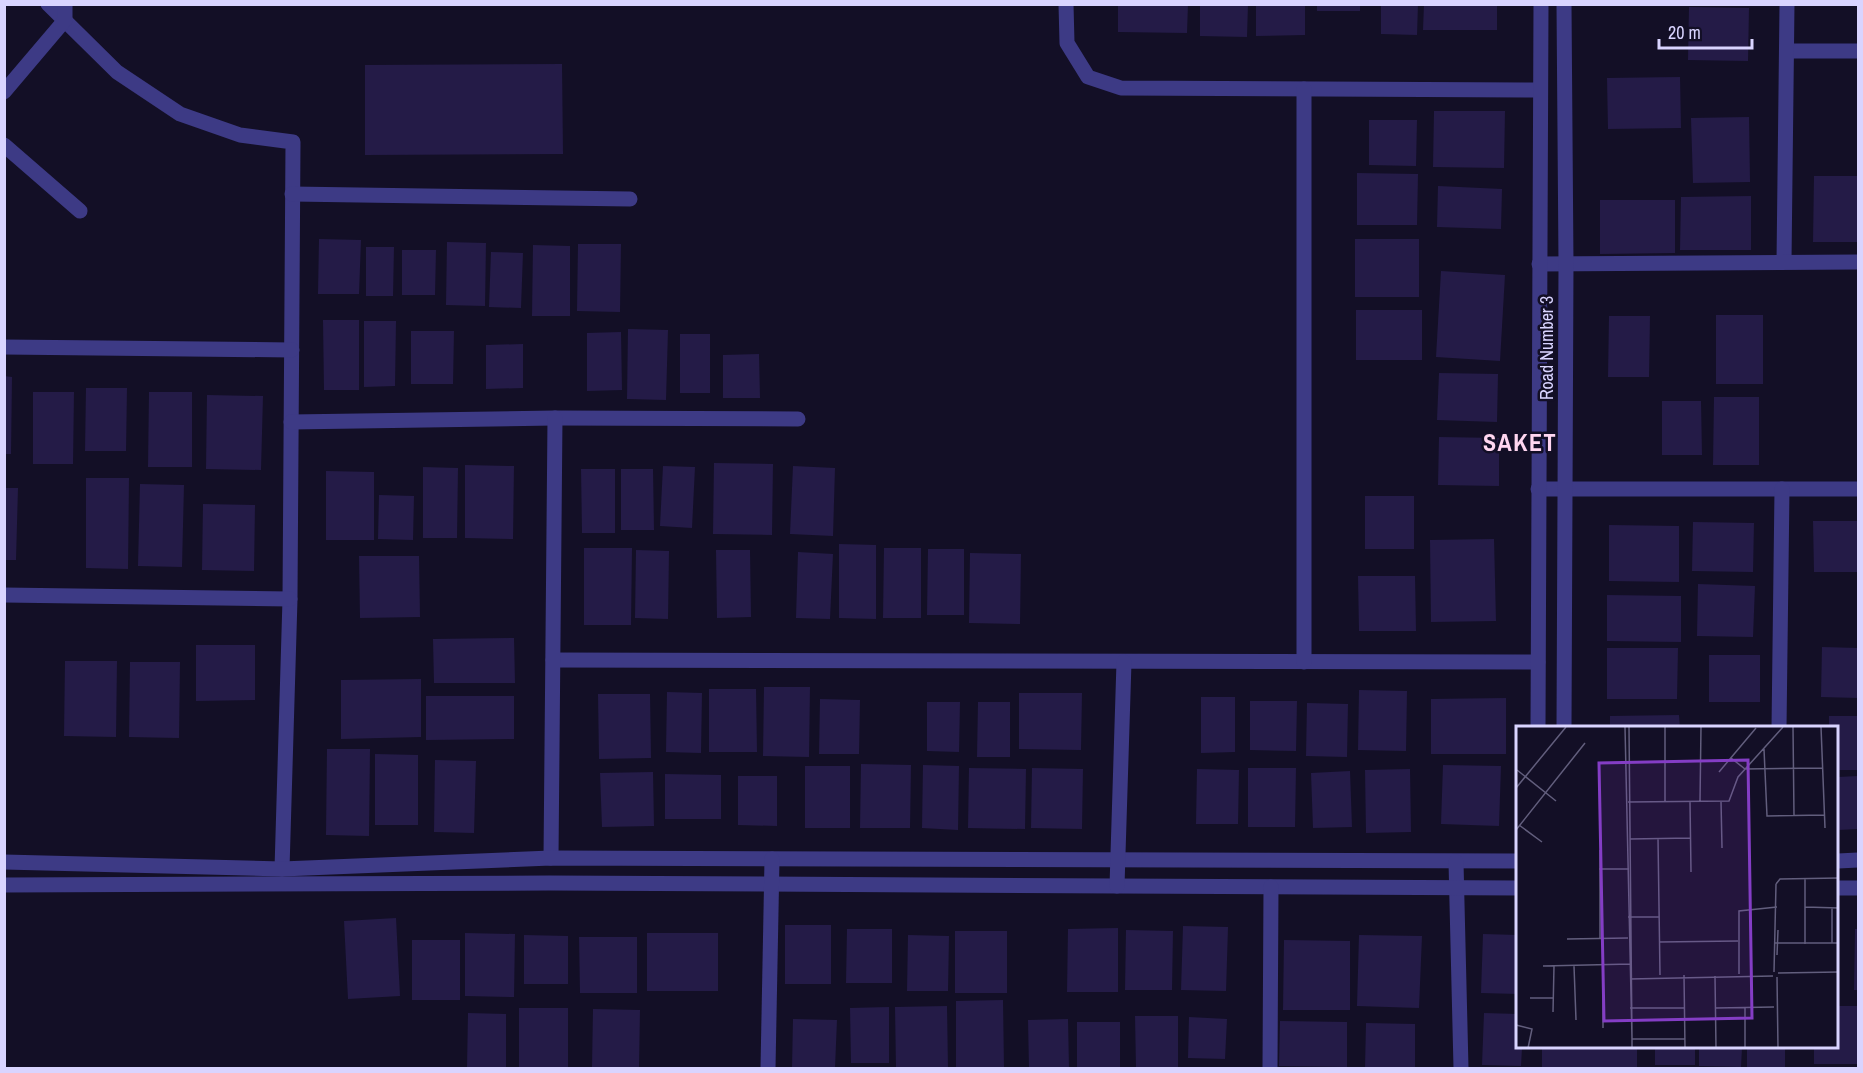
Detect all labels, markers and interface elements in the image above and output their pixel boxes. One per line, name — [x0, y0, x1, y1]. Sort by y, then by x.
scale bar — [1659, 12, 1752, 50]
text: 20 m — [1668, 20, 1701, 45]
street label: Road Number 3 — [1534, 296, 1559, 400]
district label: SAKET — [1483, 426, 1557, 458]
inset map — [1516, 726, 1839, 1049]

